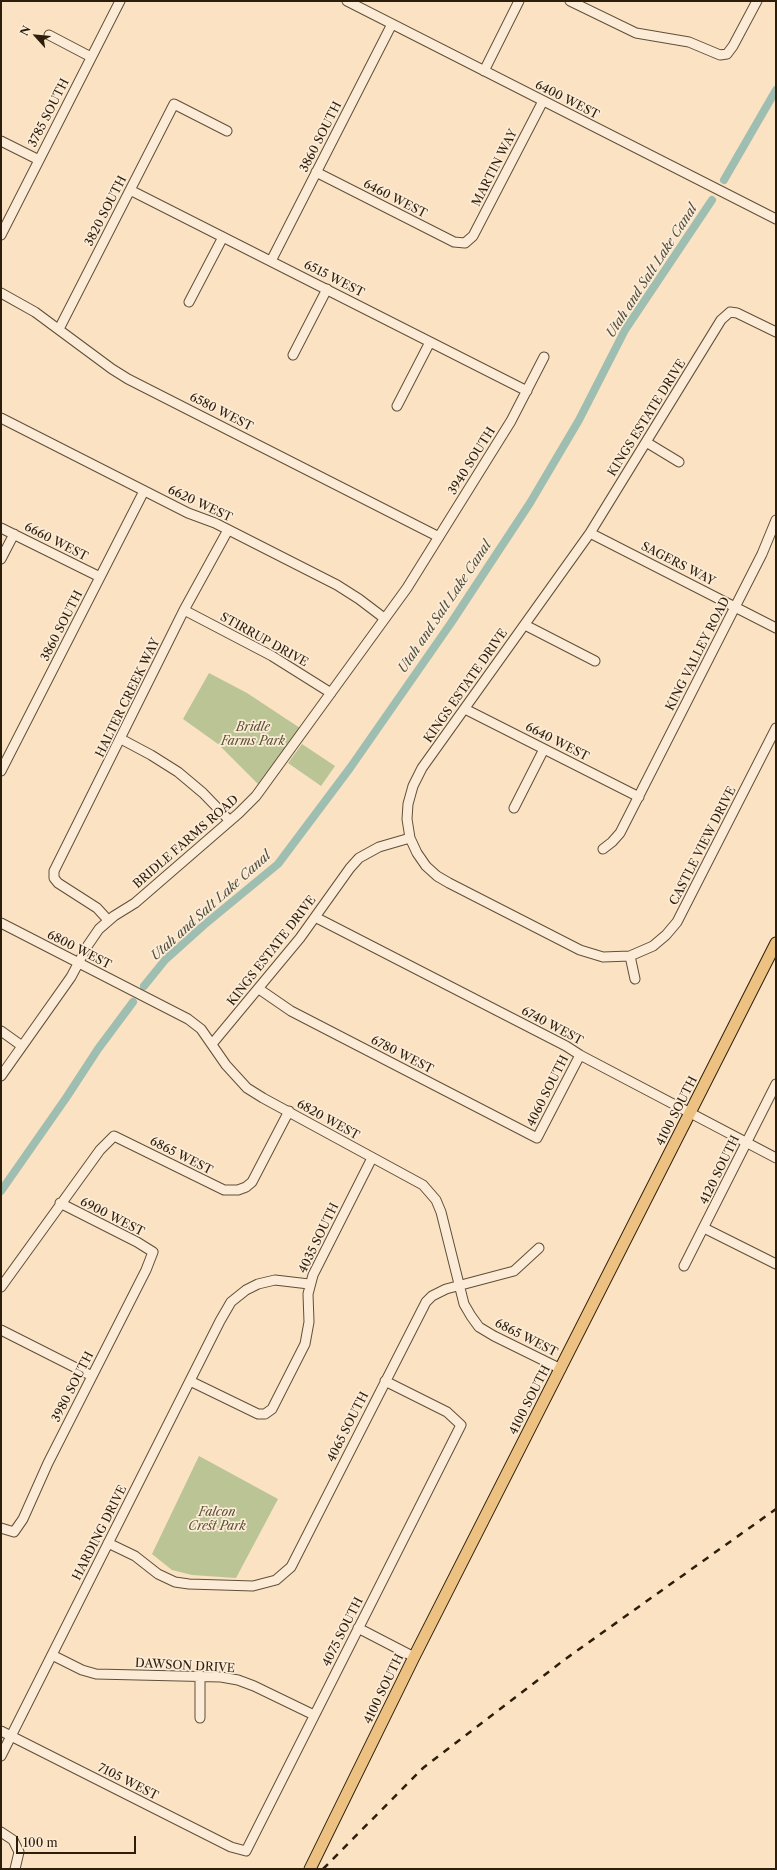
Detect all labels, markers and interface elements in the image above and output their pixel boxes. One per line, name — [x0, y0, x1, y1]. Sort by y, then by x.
north arrow — [16, 16, 56, 56]
text: N — [17, 23, 34, 38]
street label: 3785 SOUTH — [26, 76, 72, 150]
street label: 6400 WEST — [533, 78, 601, 122]
street label: 3860 SOUTH — [297, 99, 345, 175]
street label: MARTIN WAY — [469, 127, 521, 209]
street label: 3820 SOUTH — [82, 173, 130, 249]
street label: 6460 WEST — [361, 177, 429, 221]
water label: Utah and Salt Lake Canal — [603, 201, 701, 341]
street label: 6515 WEST — [301, 258, 367, 300]
street label: KINGS ESTATE DRIVE — [605, 357, 689, 479]
street label: 6580 WEST — [187, 390, 255, 434]
street label: 3940 SOUTH — [445, 425, 499, 497]
street label: 6620 WEST — [166, 483, 234, 525]
street label: 6660 WEST — [22, 520, 90, 564]
water label: Utah and Salt Lake Canal — [395, 538, 495, 676]
street label: SAGERS WAY — [639, 539, 717, 589]
street label: 3860 SOUTH — [38, 588, 86, 664]
street label: KING VALLEY ROAD — [663, 595, 733, 713]
street label: STIRRUP DRIVE — [218, 610, 310, 670]
street label: KINGS ESTATE DRIVE — [421, 626, 511, 746]
street label: HALTER CREEK WAY — [93, 636, 163, 760]
street label: 6640 WEST — [523, 720, 591, 764]
park label: Bridle Farms Park — [221, 721, 285, 749]
street label: CASTLE VIEW DRIVE — [667, 784, 739, 908]
street label: BRIDLE FARMS ROAD — [130, 792, 242, 892]
water label: Utah and Salt Lake Canal — [148, 848, 274, 964]
street label: KINGS ESTATE DRIVE — [225, 893, 319, 1009]
street label: 6800 WEST — [44, 928, 114, 972]
street label: 6740 WEST — [519, 1004, 585, 1048]
street label: 6780 WEST — [368, 1033, 436, 1077]
street label: 4060 SOUTH — [524, 1053, 572, 1129]
street label: 4100 SOUTH — [653, 1074, 701, 1148]
street label: 6820 WEST — [294, 1097, 362, 1143]
street label: 4120 SOUTH — [697, 1133, 743, 1207]
street label: 6865 WEST — [147, 1134, 215, 1178]
street label: 6900 WEST — [78, 1195, 146, 1239]
street label: 4035 SOUTH — [296, 1200, 342, 1276]
street label: 6865 WEST — [492, 1316, 560, 1360]
street label: 3980 SOUTH — [49, 1349, 97, 1425]
street label: 4100 SOUTH — [506, 1363, 554, 1437]
street label: 4065 SOUTH — [324, 1389, 372, 1465]
street label: HARDING DRIVE — [70, 1483, 130, 1583]
park label: Falcon Crest Park — [188, 1506, 246, 1534]
street label: 4075 SOUTH — [319, 1595, 367, 1669]
street label: 4100 SOUTH — [361, 1652, 407, 1726]
street label: DAWSON DRIVE — [135, 1656, 235, 1676]
street label: 7105 WEST — [95, 1761, 161, 1803]
scale bar — [18, 1828, 138, 1854]
text: 100 m — [23, 1835, 58, 1850]

